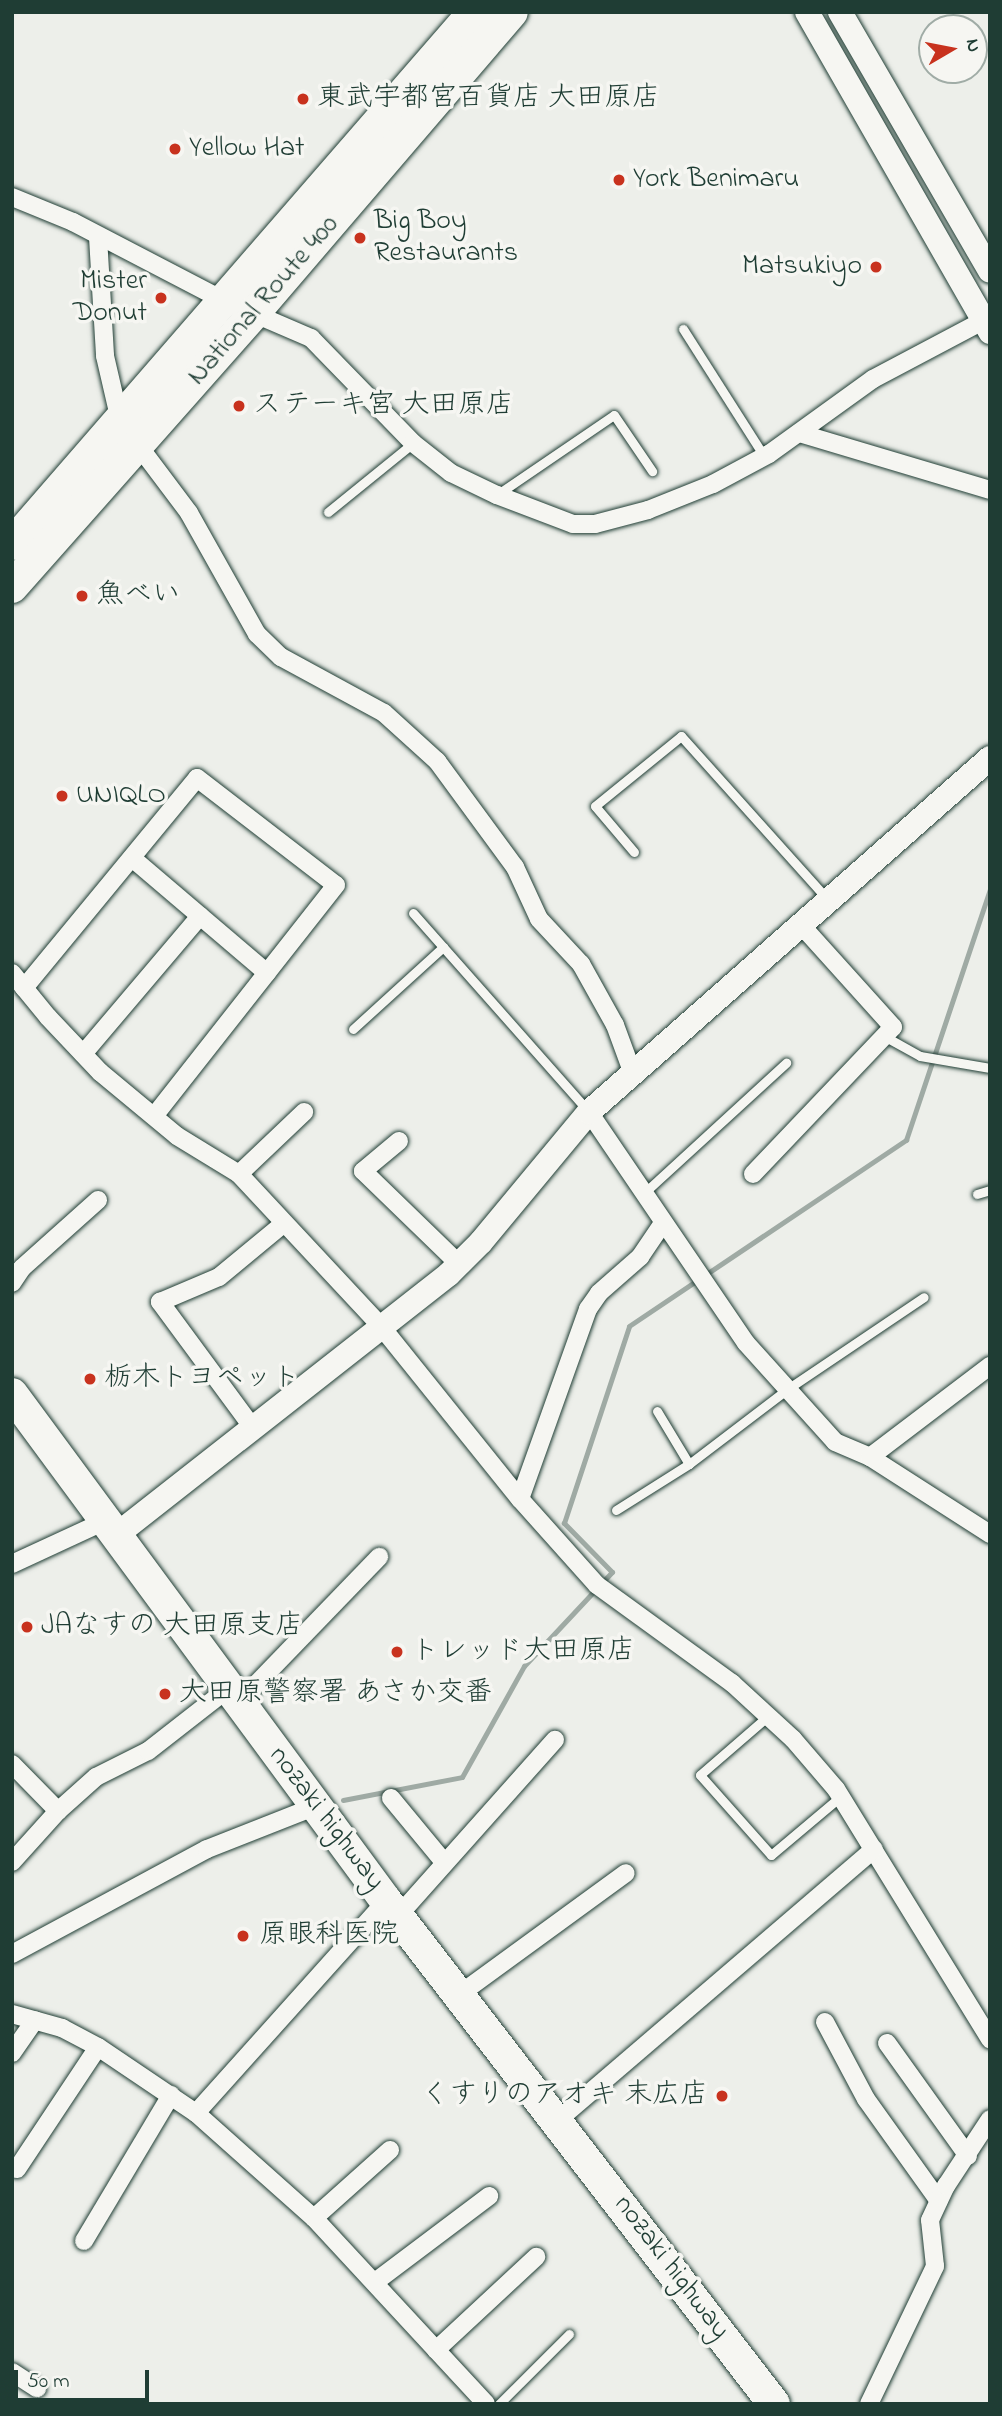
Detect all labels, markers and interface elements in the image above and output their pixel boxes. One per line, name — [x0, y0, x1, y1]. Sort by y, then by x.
north arrow — [918, 14, 988, 84]
text: N — [958, 37, 987, 54]
place label: 東武宇都宮百貨店 大田原店 — [317, 82, 660, 116]
marker: 東武宇都宮百貨店 大田原店 — [295, 91, 311, 107]
place label: Yellow Hat — [189, 132, 305, 166]
marker: Yellow Hat — [167, 141, 183, 157]
place label: York Benimaru — [633, 163, 799, 197]
marker: York Benimaru — [611, 172, 627, 188]
place label: Big Boy Restaurants — [374, 205, 518, 271]
street label: National Route 400 — [181, 209, 347, 393]
marker: Big Boy Restaurants — [352, 230, 368, 246]
place label: Matsukiyo — [742, 250, 862, 284]
marker: Matsukiyo — [868, 259, 884, 275]
place label: Mister Donut — [73, 265, 147, 331]
marker: Mister Donut — [153, 290, 169, 306]
place label: ステーキ宮 大田原店 — [253, 389, 512, 423]
marker: ステーキ宮 大田原店 — [231, 398, 247, 414]
place label: 魚べい — [96, 579, 180, 613]
marker: 魚べい — [74, 588, 90, 604]
place label: UNIQLO — [76, 779, 166, 813]
marker: UNIQLO — [54, 788, 70, 804]
place label: 栃木トヨペット — [104, 1362, 300, 1396]
marker: 栃木トヨペット — [82, 1371, 98, 1387]
place label: JAなすの 大田原支店 — [41, 1610, 303, 1644]
marker: JAなすの 大田原支店 — [19, 1619, 35, 1635]
place label: トレッド大田原店 — [411, 1635, 635, 1669]
marker: トレッド大田原店 — [389, 1644, 405, 1660]
place label: 大田原警察署 あさか交番 — [179, 1677, 494, 1711]
marker: 大田原警察署 あさか交番 — [157, 1686, 173, 1702]
street label: nozaki highway — [261, 1740, 391, 1898]
place label: 原眼科医院 — [259, 1919, 399, 1953]
marker: 原眼科医院 — [233, 1926, 253, 1946]
place label: くすりのアオキ 末広店 — [421, 2079, 708, 2113]
marker: くすりのアオキ 末広店 — [714, 2088, 730, 2104]
street label: nozaki highway — [606, 2189, 736, 2347]
scale bar — [18, 2356, 152, 2400]
text: 50 m — [27, 2367, 70, 2397]

